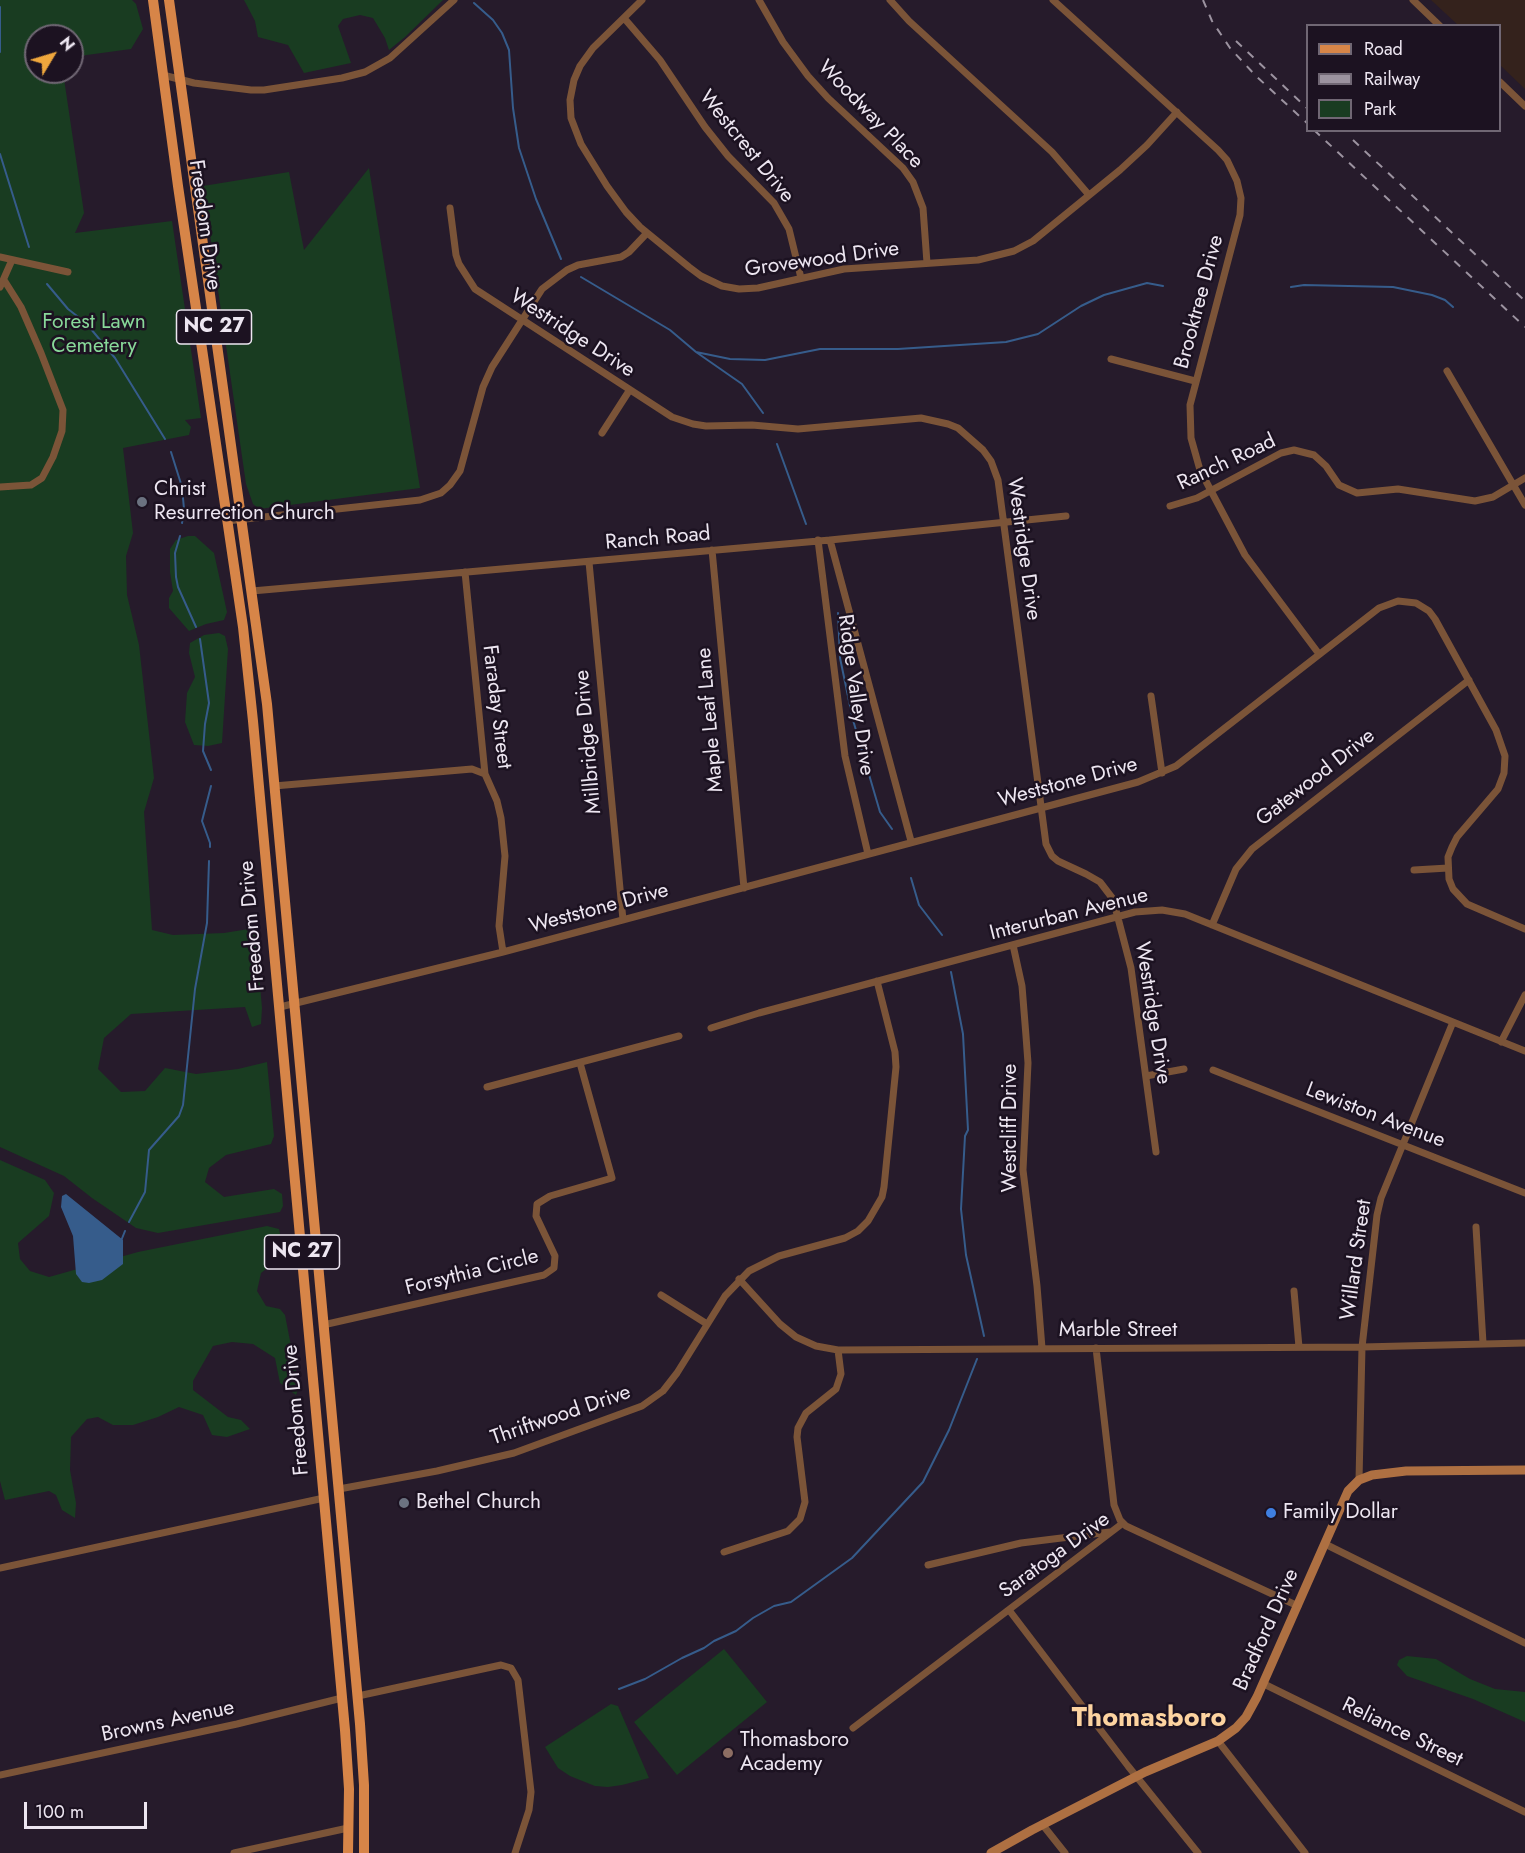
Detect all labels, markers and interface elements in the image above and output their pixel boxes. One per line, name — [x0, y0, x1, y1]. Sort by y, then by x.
north arrow — [24, 24, 84, 84]
legend — [1306, 24, 1501, 132]
text: N — [54, 32, 80, 56]
text: Road — [1364, 36, 1403, 62]
street label: Woodway Place — [812, 55, 928, 175]
text: Railway — [1364, 66, 1420, 92]
street label: Westcrest Drive — [693, 86, 799, 208]
text: Park — [1364, 96, 1396, 122]
street label: Freedom Drive — [182, 158, 226, 292]
street label: Brooktree Drive — [1170, 232, 1230, 372]
street label: Grovewood Drive — [743, 237, 901, 283]
street label: Westridge Drive — [505, 284, 639, 384]
park label: Forest Lawn Cemetery — [42, 310, 146, 360]
road number: NC 27 — [176, 310, 252, 344]
street label: Ranch Road — [1174, 429, 1280, 497]
street label: Westridge Drive — [1001, 476, 1045, 622]
place label: Christ Resurrection Church — [154, 477, 335, 527]
marker: Christ Resurrection Church — [135, 495, 149, 509]
street label: Ranch Road — [604, 522, 712, 556]
street label: Ridge Valley Drive — [831, 613, 879, 777]
street label: Faraday Street — [476, 643, 516, 771]
street label: Maple Leaf Lane — [692, 647, 730, 793]
street label: Millbridge Drive — [570, 669, 608, 815]
street label: Gatewood Drive — [1252, 724, 1380, 832]
street label: Weststone Drive — [996, 752, 1140, 814]
street label: Freedom Drive — [235, 859, 271, 993]
street label: Weststone Drive — [527, 878, 671, 940]
street label: Interurban Avenue — [987, 883, 1151, 947]
street label: Westridge Drive — [1128, 940, 1176, 1086]
street label: Westcliff Drive — [998, 1064, 1024, 1192]
street label: Lewiston Avenue — [1302, 1078, 1448, 1154]
street label: Willard Street — [1336, 1198, 1378, 1322]
road number: NC 27 — [264, 1235, 340, 1269]
street label: Forsythia Circle — [403, 1244, 541, 1302]
street label: Marble Street — [1059, 1318, 1177, 1344]
street label: Freedom Drive — [279, 1343, 315, 1477]
street label: Thriftwood Drive — [488, 1380, 634, 1452]
place label: Bethel Church — [416, 1490, 541, 1516]
marker: Bethel Church — [397, 1496, 411, 1510]
place label: Family Dollar — [1283, 1500, 1398, 1526]
marker: Family Dollar — [1264, 1506, 1278, 1520]
street label: Saratoga Drive — [995, 1507, 1115, 1605]
street label: Bradford Drive — [1229, 1565, 1305, 1695]
street label: Reliance Street — [1337, 1693, 1467, 1773]
street label: Browns Avenue — [99, 1696, 237, 1748]
district label: Thomasboro — [1072, 1703, 1226, 1735]
place label: Thomasboro Academy — [740, 1728, 849, 1778]
marker: Thomasboro Academy — [721, 1746, 735, 1760]
scale bar — [27, 1790, 150, 1828]
text: 100 m — [35, 1799, 84, 1825]

